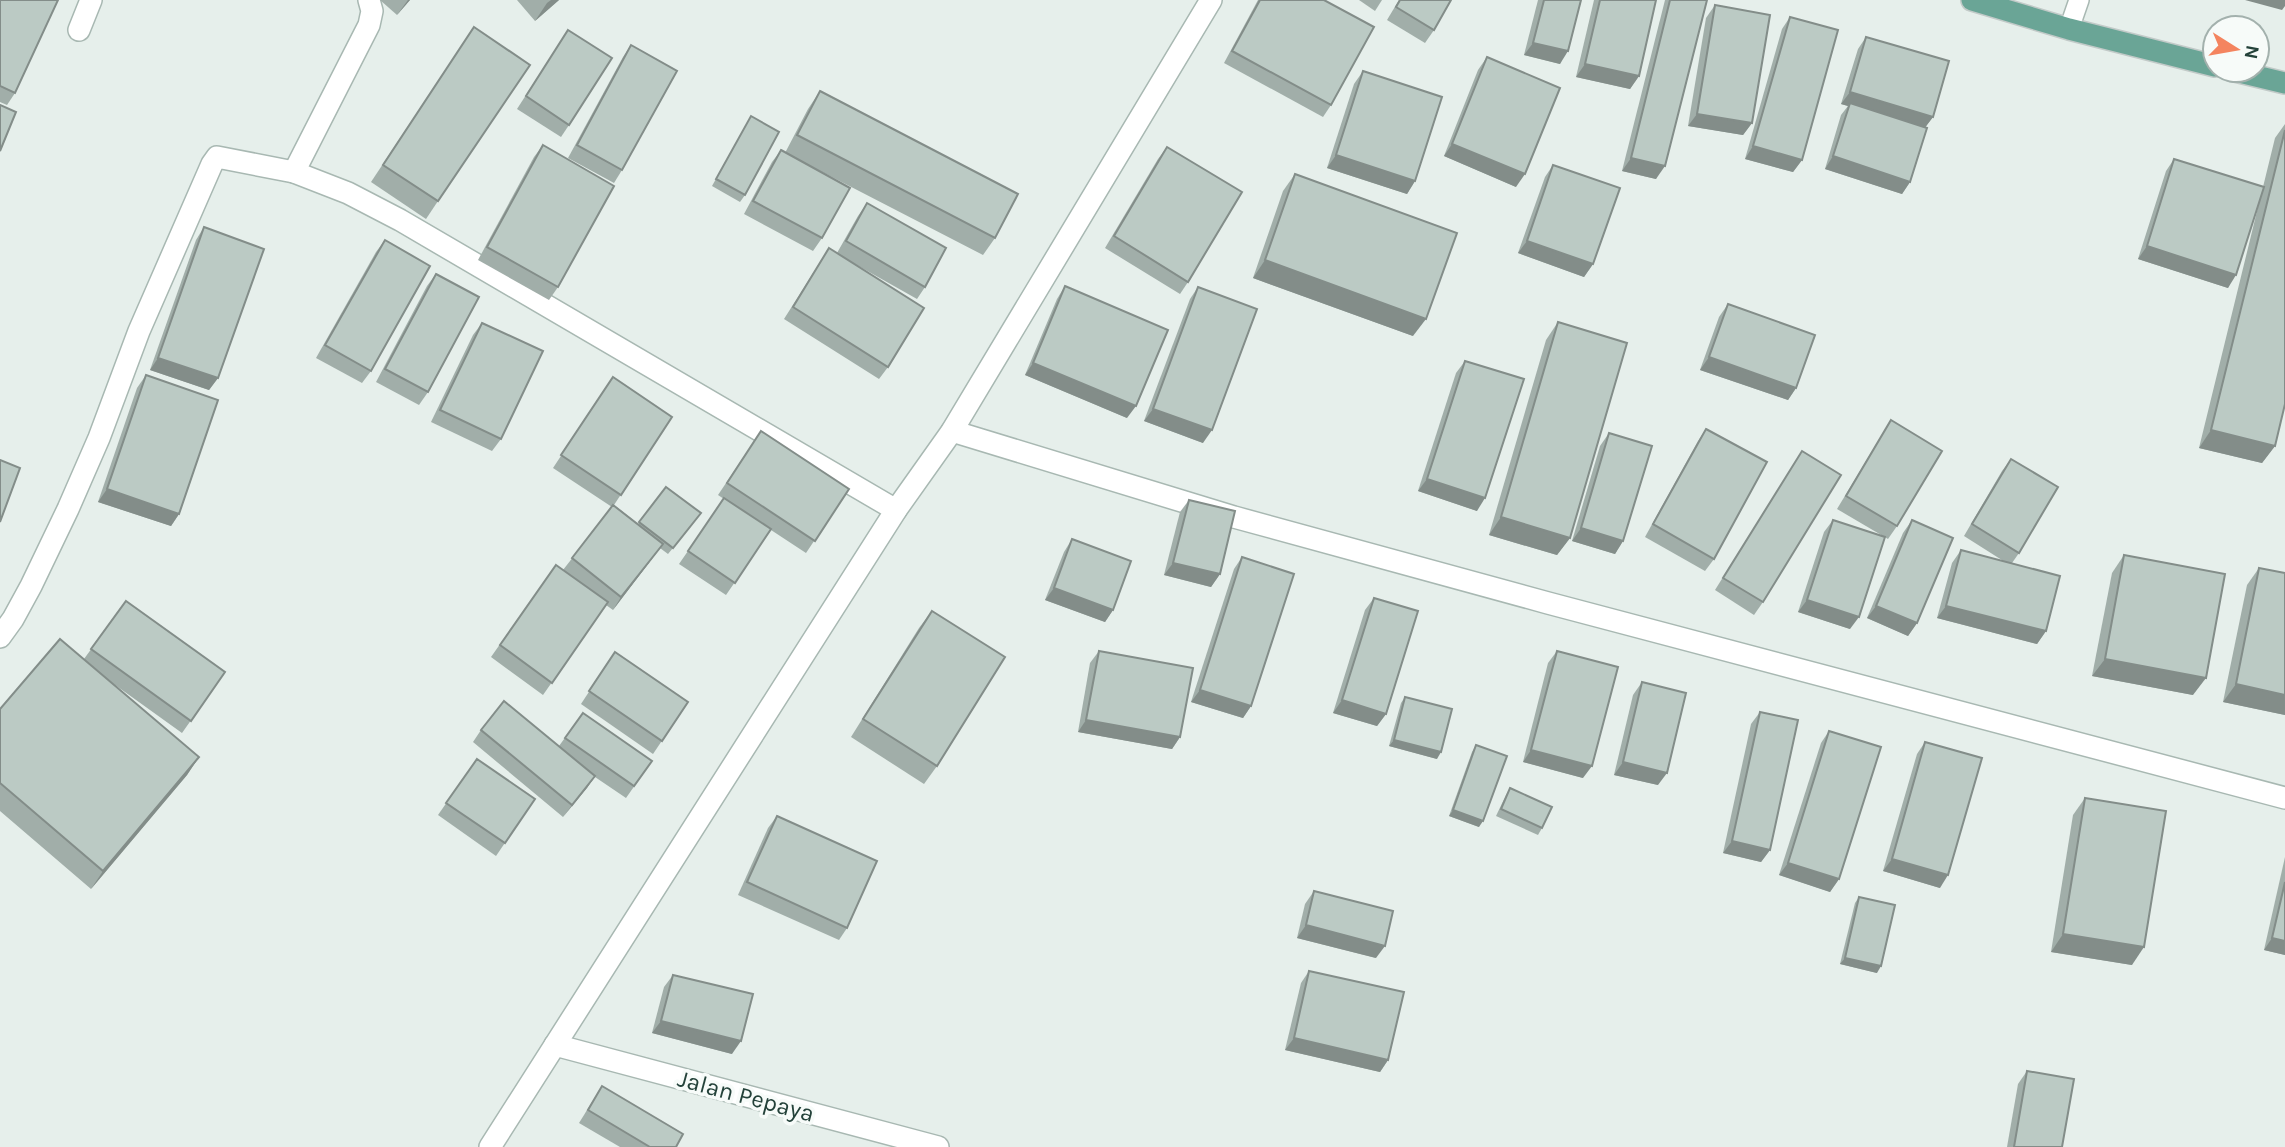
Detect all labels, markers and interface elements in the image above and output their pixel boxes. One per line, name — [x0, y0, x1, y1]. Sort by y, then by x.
north arrow — [2201, 14, 2271, 84]
text: N — [2240, 43, 2264, 61]
street label: Jalan Pepaya — [675, 1064, 817, 1128]

